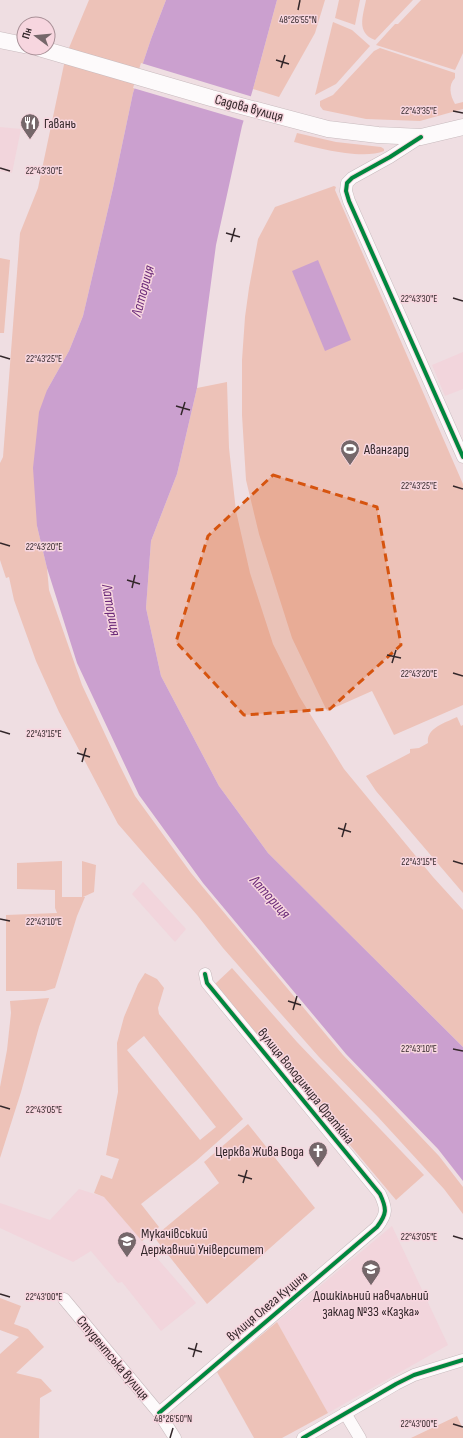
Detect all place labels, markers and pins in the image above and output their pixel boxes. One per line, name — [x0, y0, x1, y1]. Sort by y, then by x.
restaurant icon: Гавань — [19, 112, 41, 140]
place label: Гавань — [44, 115, 76, 132]
sports icon: Авангард — [339, 438, 361, 466]
place label: Авангард — [363, 441, 409, 458]
church icon: Церква Жива Вода — [307, 1140, 329, 1168]
place label: Церква Жива Вода — [215, 1143, 304, 1160]
place label: Мукачівський Державний Університет — [141, 1225, 264, 1258]
school or university icon: Мукачівський Державний Університет — [116, 1230, 138, 1258]
school or university icon: Дошкільний навчальний заклад №33 «Казка» — [360, 1258, 382, 1286]
place label: Дошкільний навчальний заклад №33 «Казка» — [313, 1287, 429, 1320]

